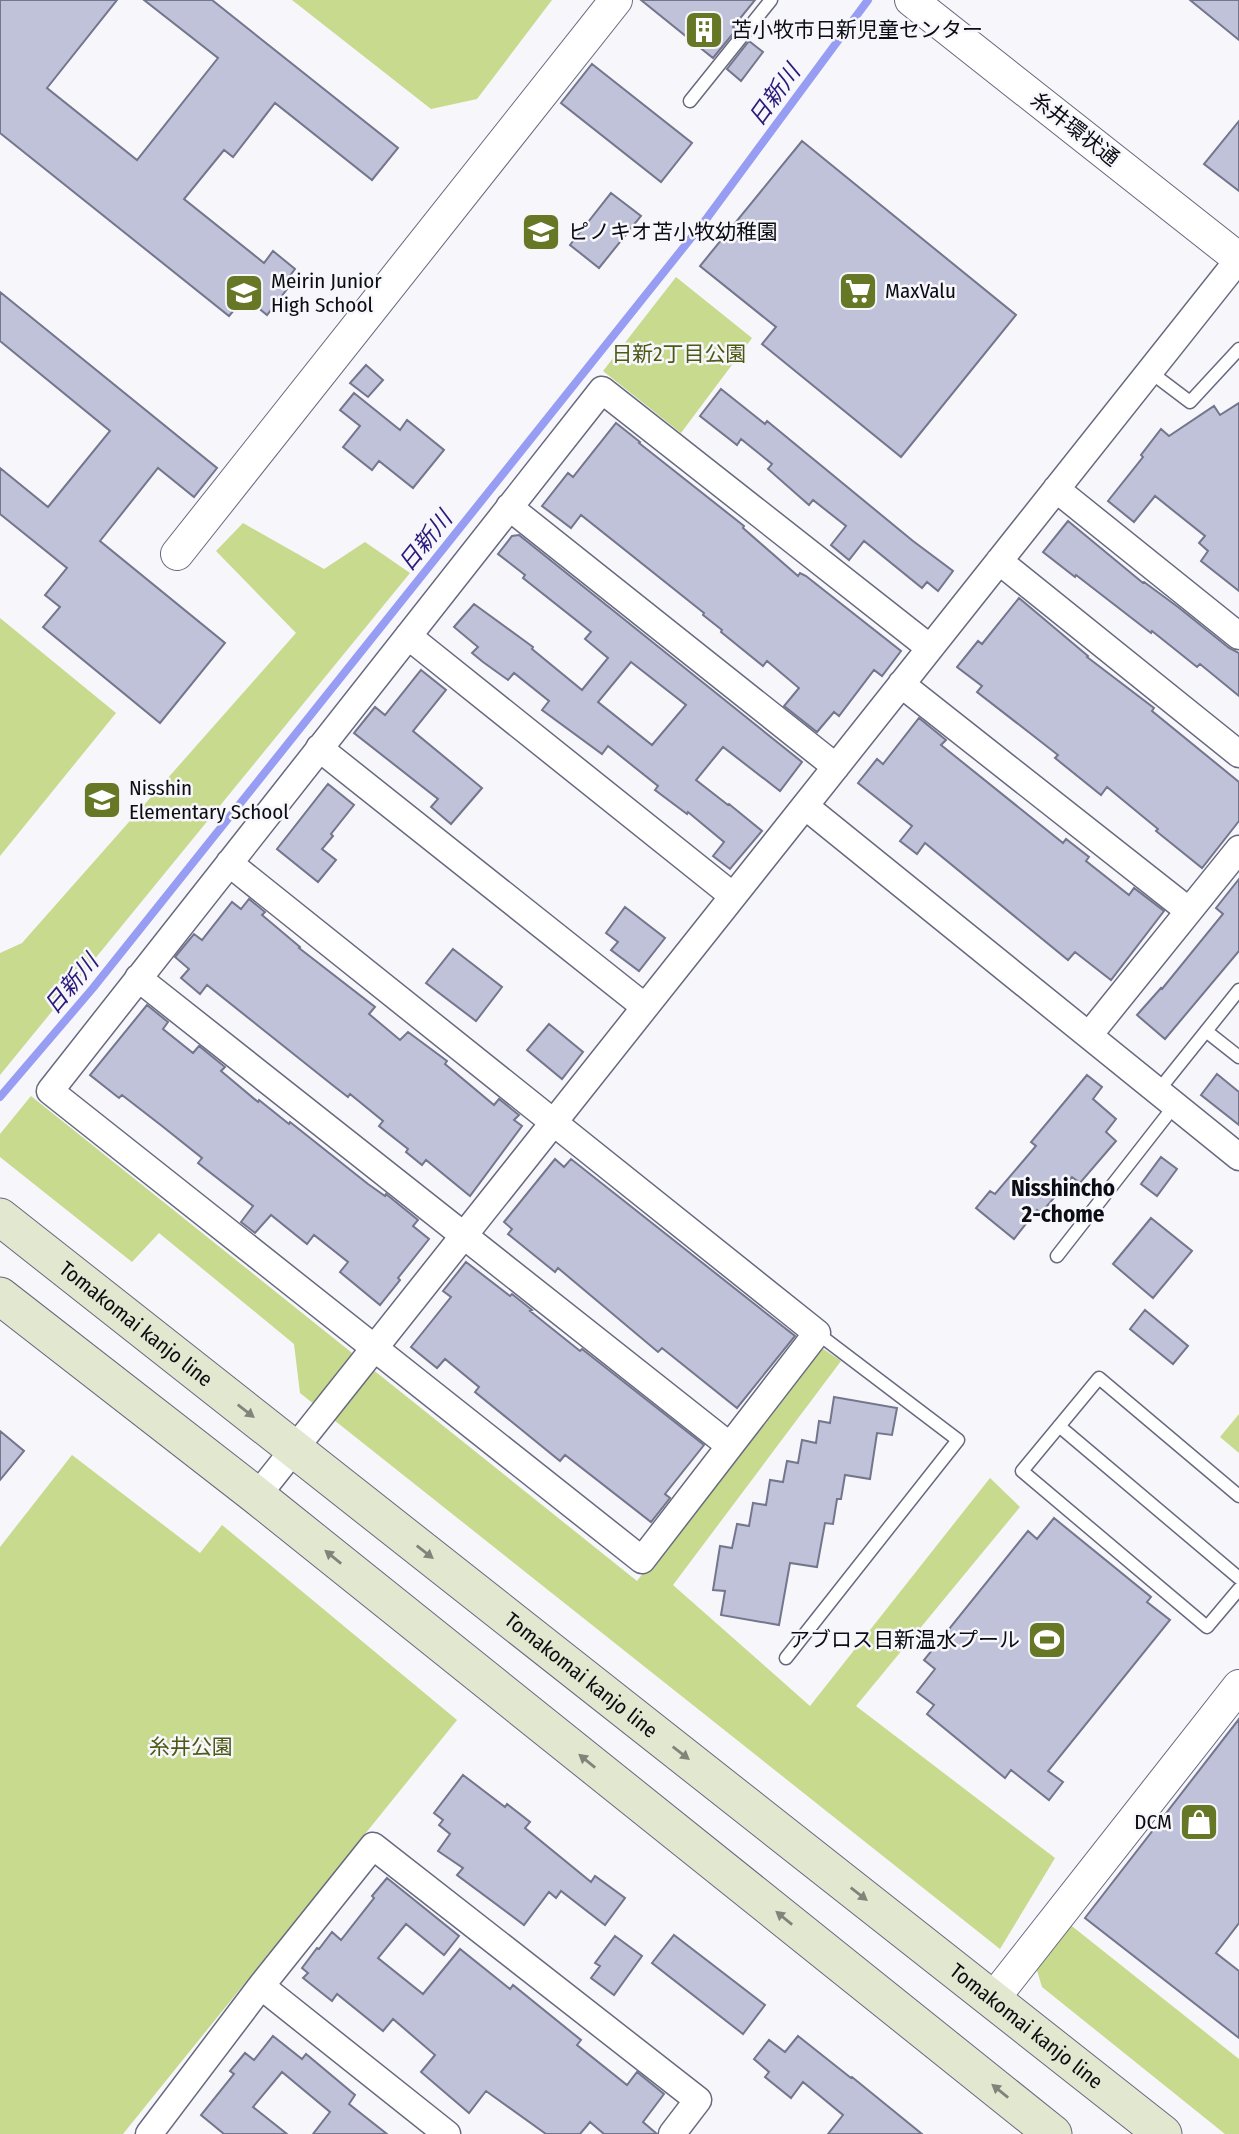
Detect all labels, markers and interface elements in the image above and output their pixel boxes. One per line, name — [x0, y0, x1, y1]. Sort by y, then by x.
building icon: 苫小牧市日新児童センター — [683, 9, 725, 51]
place label: 苫小牧市日新児童センター — [731, 17, 983, 43]
water label: 日新川 — [742, 56, 807, 131]
street label: 糸井環状通 — [1026, 86, 1124, 172]
school or university icon: ピノキオ苫小牧幼稚園 — [520, 211, 562, 253]
place label: ピノキオ苫小牧幼稚園 — [568, 219, 778, 245]
place label: Meirin Junior High School — [271, 268, 382, 318]
supermarket icon: MaxValu — [837, 270, 879, 312]
school or university icon: Meirin Junior High School — [223, 272, 265, 314]
place label: MaxValu — [885, 278, 956, 304]
park label: 日新2丁目公園 — [611, 341, 747, 367]
water label: 日新川 — [392, 503, 459, 577]
place label: Nisshin Elementary School — [129, 775, 289, 825]
school or university icon: Nisshin Elementary School — [81, 779, 123, 821]
water label: 日新川 — [38, 946, 106, 1019]
district label: Nisshincho 2-chome — [1011, 1174, 1115, 1228]
street label: Tomakomai kanjo line — [54, 1256, 218, 1392]
one-way arrow — [237, 1404, 255, 1418]
one-way arrow — [416, 1544, 433, 1559]
one-way arrow — [325, 1550, 342, 1565]
street label: Tomakomai kanjo line — [499, 1607, 663, 1744]
sports icon: アブロス日新温水プール — [1026, 1619, 1068, 1661]
place label: アブロス日新温水プール — [789, 1627, 1020, 1653]
park label: 糸井公園 — [149, 1734, 233, 1760]
one-way arrow — [671, 1746, 689, 1761]
one-way arrow — [579, 1753, 597, 1768]
shop icon: DCM — [1178, 1801, 1220, 1843]
place label: DCM — [1134, 1809, 1172, 1835]
one-way arrow — [851, 1886, 868, 1901]
one-way arrow — [775, 1912, 793, 1926]
street label: Tomakomai kanjo line — [945, 1958, 1108, 2095]
one-way arrow — [991, 2084, 1009, 2099]

